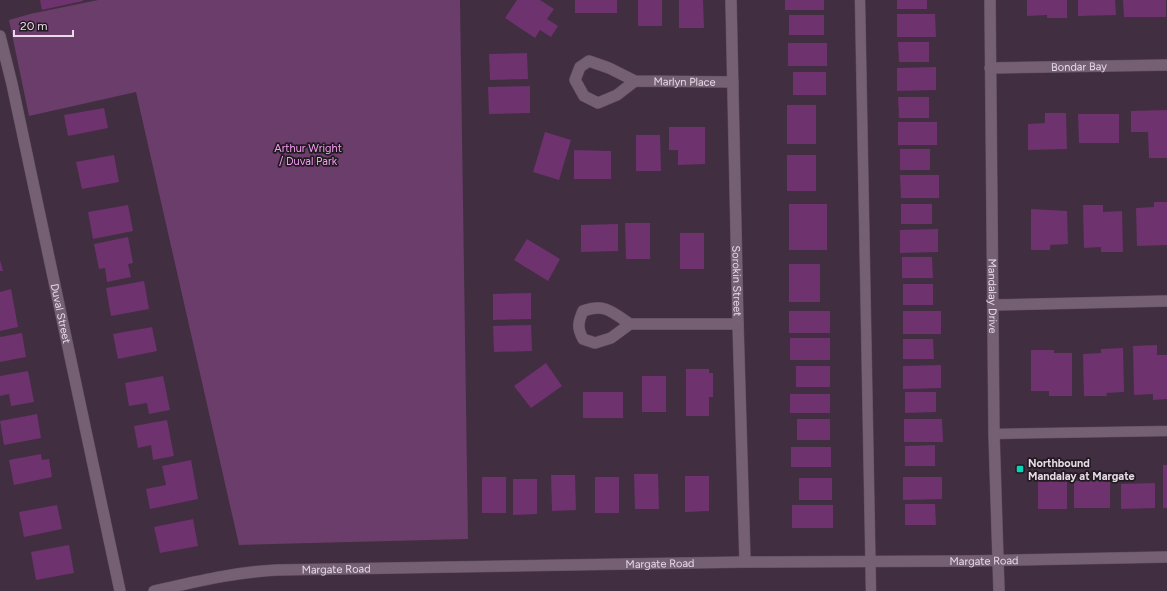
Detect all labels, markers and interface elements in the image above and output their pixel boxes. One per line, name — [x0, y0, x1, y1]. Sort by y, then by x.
scale bar — [14, 12, 73, 38]
text: 20 m — [20, 19, 48, 33]
street label: Bondar Bay — [1051, 60, 1107, 73]
street label: Marlyn Place — [653, 75, 716, 88]
park label: Arthur Wright / Duval Park — [274, 142, 342, 168]
street label: Sorokin Street — [730, 245, 744, 317]
street label: Mandalay Drive — [986, 258, 1000, 334]
street label: Duval Street — [48, 282, 74, 345]
place label: Northbound Mandalay at Margate — [1028, 457, 1135, 483]
marker: Northbound Mandalay at Margate — [1015, 464, 1025, 474]
street label: Margate Road — [949, 554, 1019, 568]
street label: Margate Road — [625, 556, 695, 571]
street label: Margate Road — [301, 562, 371, 576]

